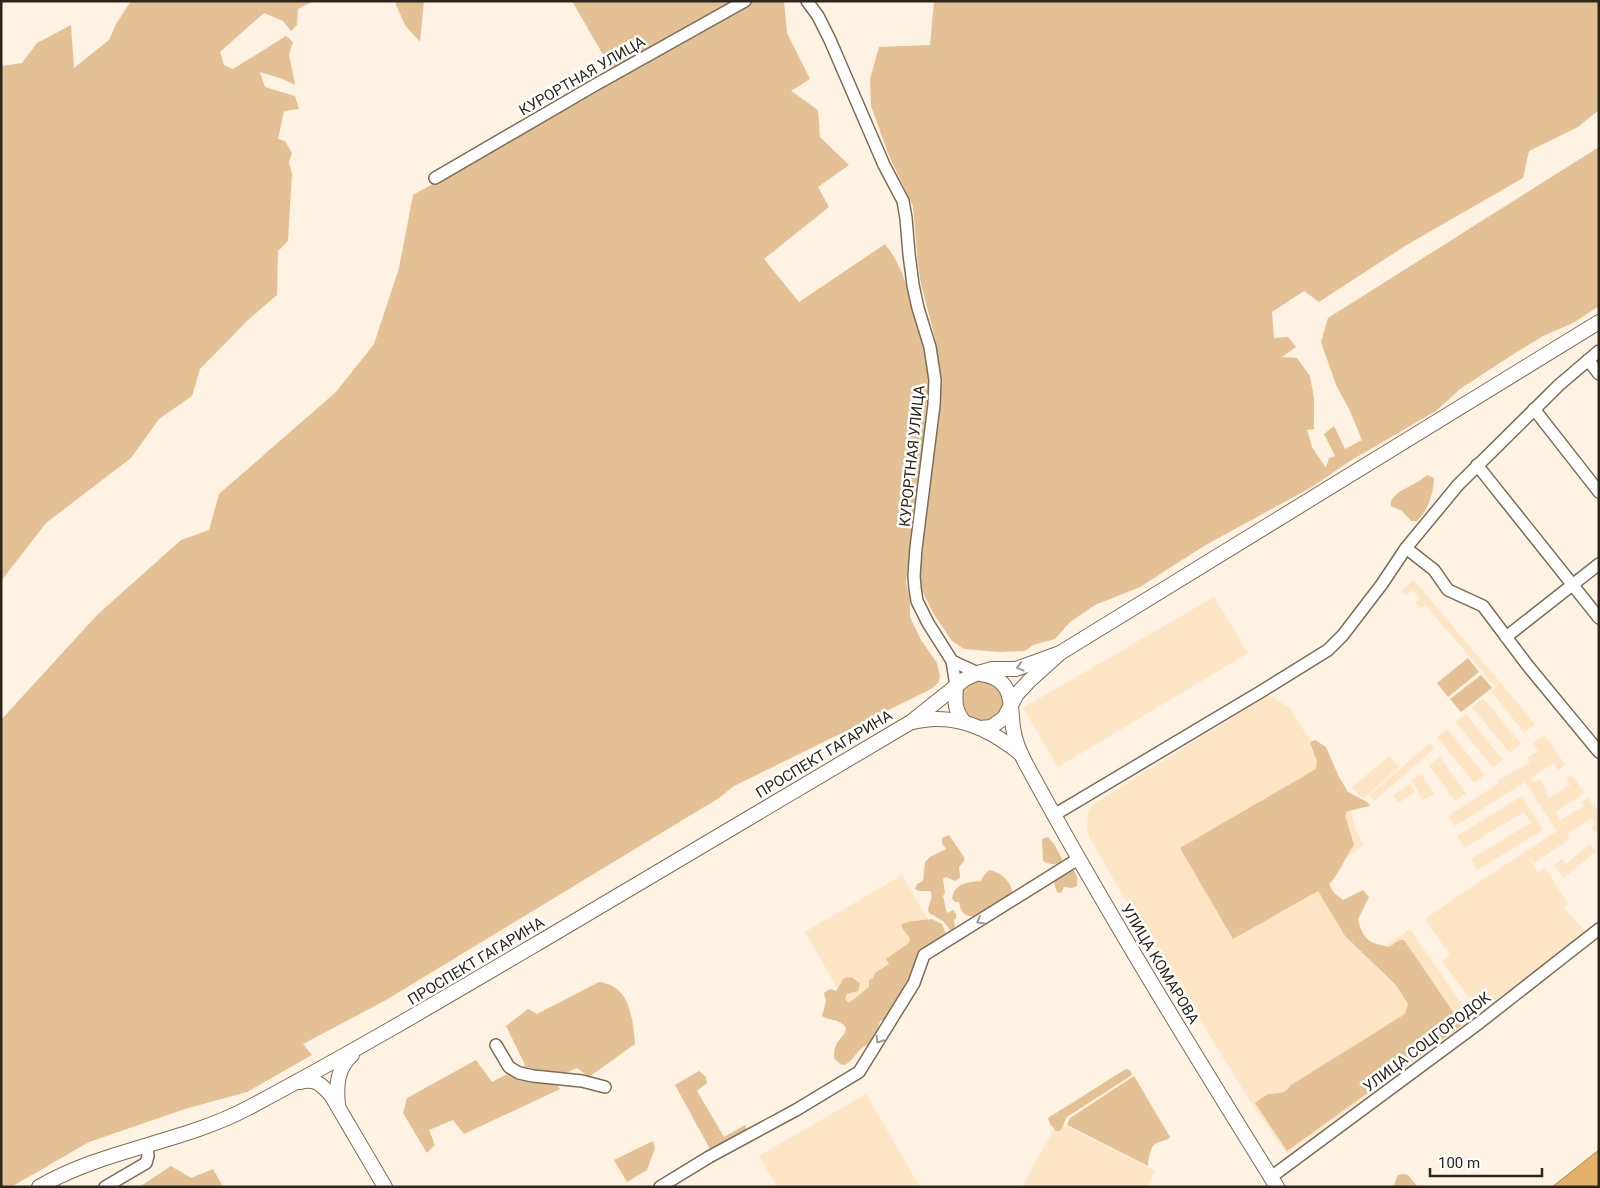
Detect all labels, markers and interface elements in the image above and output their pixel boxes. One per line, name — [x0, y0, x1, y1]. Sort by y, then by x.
street label: КУРОРТНАЯ УЛИЦА — [516, 32, 648, 119]
street label: КУРОРТНАЯ УЛИЦА — [896, 384, 928, 528]
one-way arrow — [1016, 661, 1024, 671]
street label: ПРОСПЕКТ ГАГАРИНА — [753, 706, 896, 802]
street label: УЛИЦА КОМАРОВА — [1117, 901, 1203, 1027]
street label: ПРОСПЕКТ ГАГАРИНА — [405, 913, 548, 1009]
one-way arrow — [976, 914, 985, 924]
street label: УЛИЦА СОЦГОРОДОК — [1360, 988, 1495, 1096]
one-way arrow — [875, 1035, 885, 1044]
scale bar — [1430, 1146, 1542, 1178]
text: 100 m — [1438, 1154, 1480, 1172]

